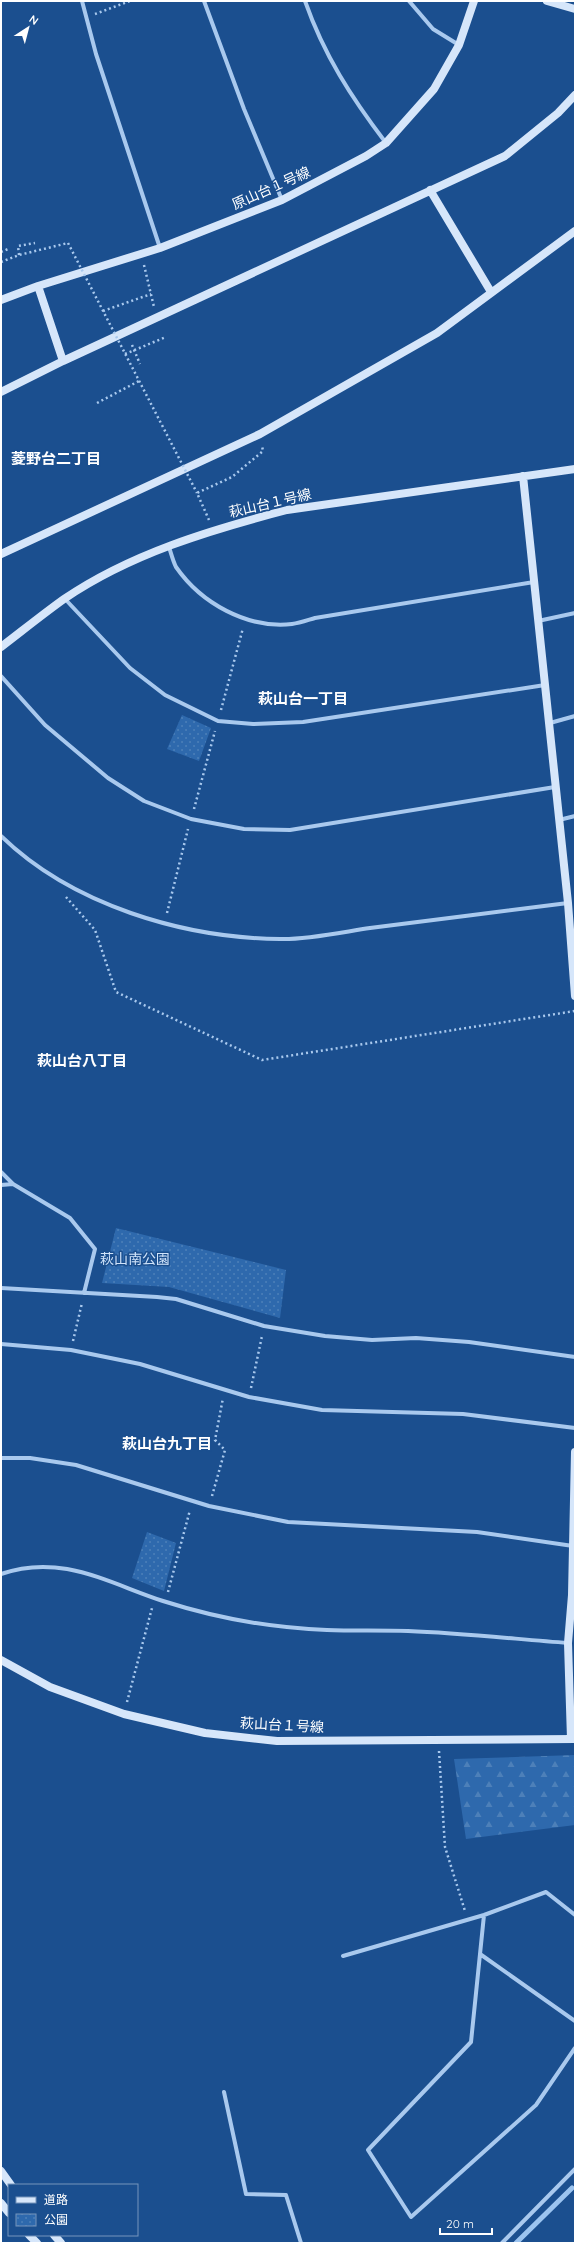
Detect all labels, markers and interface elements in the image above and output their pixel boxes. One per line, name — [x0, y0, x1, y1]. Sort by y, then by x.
north arrow — [8, 8, 48, 48]
text: N — [26, 12, 41, 28]
street label: 原山台１号線 — [229, 163, 313, 213]
district label: 菱野台二丁目 — [11, 449, 101, 468]
street label: 萩山台１号線 — [227, 485, 313, 521]
district label: 萩山台一丁目 — [258, 689, 348, 708]
district label: 萩山台八丁目 — [37, 1051, 127, 1070]
park label: 萩山南公園 — [100, 1250, 170, 1268]
district label: 萩山台九丁目 — [122, 1434, 212, 1453]
street label: 萩山台１号線 — [240, 1714, 324, 1736]
legend — [8, 2184, 138, 2236]
text: 道路 — [44, 2192, 68, 2207]
scale bar — [440, 2210, 492, 2236]
text: 公園 — [44, 2212, 68, 2227]
text: 20 m — [446, 2216, 474, 2231]

